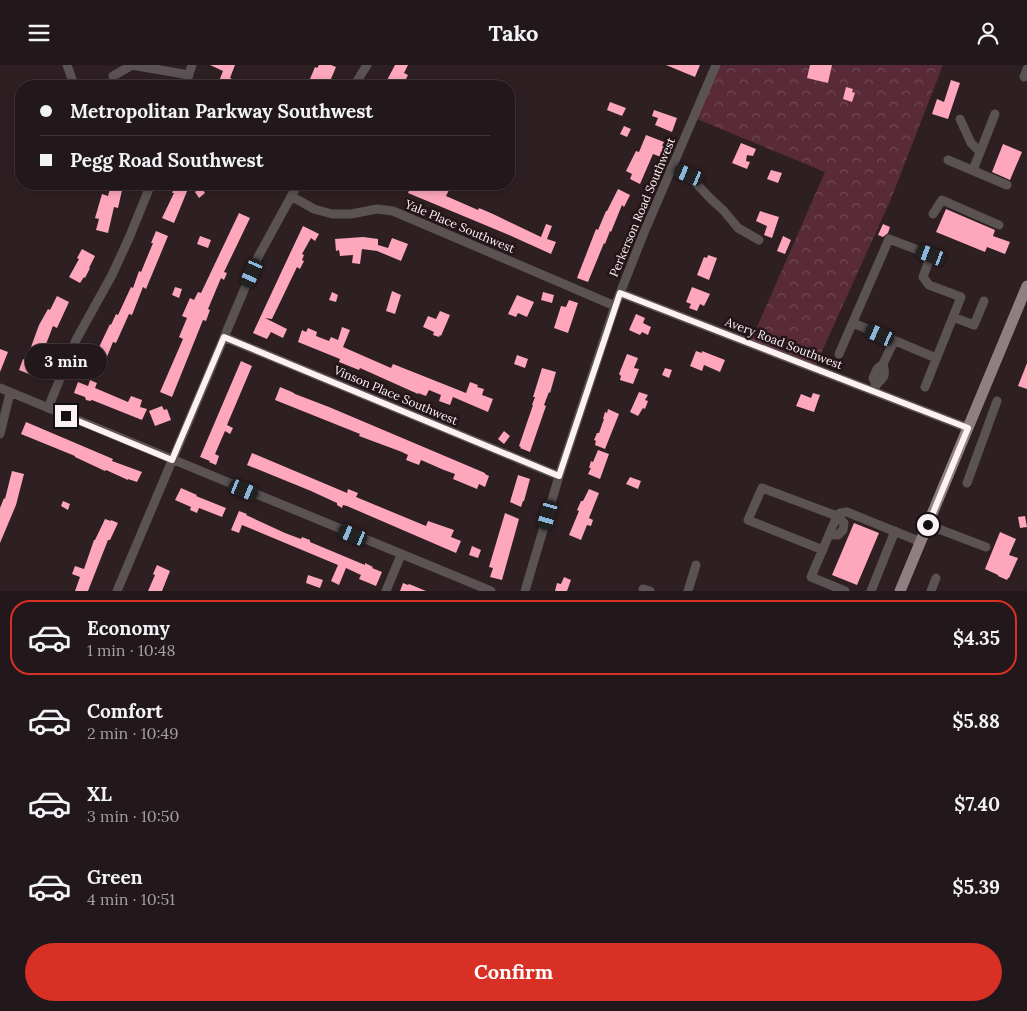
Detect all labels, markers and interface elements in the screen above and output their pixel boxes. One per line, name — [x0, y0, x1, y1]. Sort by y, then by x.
icon: menu — [25, 19, 53, 47]
text: Tako — [488, 19, 539, 47]
icon: person — [974, 19, 1002, 47]
text: Metropolitan Parkway Southwest — [70, 99, 373, 123]
street label: Perkerson Road Southwest — [606, 135, 678, 279]
text: Pegg Road Southwest — [70, 148, 264, 172]
car — [672, 162, 705, 188]
street label: Yale Place Southwest — [402, 196, 517, 256]
car — [914, 243, 947, 267]
car — [239, 256, 264, 290]
street label: Avery Road Southwest — [722, 313, 845, 372]
car — [863, 322, 896, 348]
callout: 3 min — [25, 343, 107, 379]
text: 3 min — [44, 351, 88, 371]
street label: Vinson Place Southwest — [331, 362, 460, 428]
route end — [55, 405, 77, 427]
car — [227, 477, 260, 503]
car — [536, 499, 559, 531]
route start — [917, 514, 939, 536]
car — [336, 522, 369, 548]
icon: car — [27, 615, 72, 660]
text: Economy — [87, 616, 170, 640]
text: $4.35 — [953, 626, 1000, 650]
text: 1 min · 10:48 — [87, 640, 175, 660]
icon: car — [27, 698, 72, 743]
text: Comfort — [87, 699, 163, 723]
text: $5.88 — [952, 709, 1000, 733]
text: 2 min · 10:49 — [87, 723, 178, 743]
icon: car — [27, 781, 72, 826]
text: XL — [87, 782, 112, 806]
text: $7.40 — [954, 792, 1000, 816]
text: 3 min · 10:50 — [87, 806, 179, 826]
icon: car — [27, 864, 72, 909]
text: Green — [87, 865, 143, 889]
text: $5.39 — [953, 875, 1000, 899]
text: 4 min · 10:51 — [87, 889, 175, 909]
button: Confirm — [25, 943, 1002, 1001]

